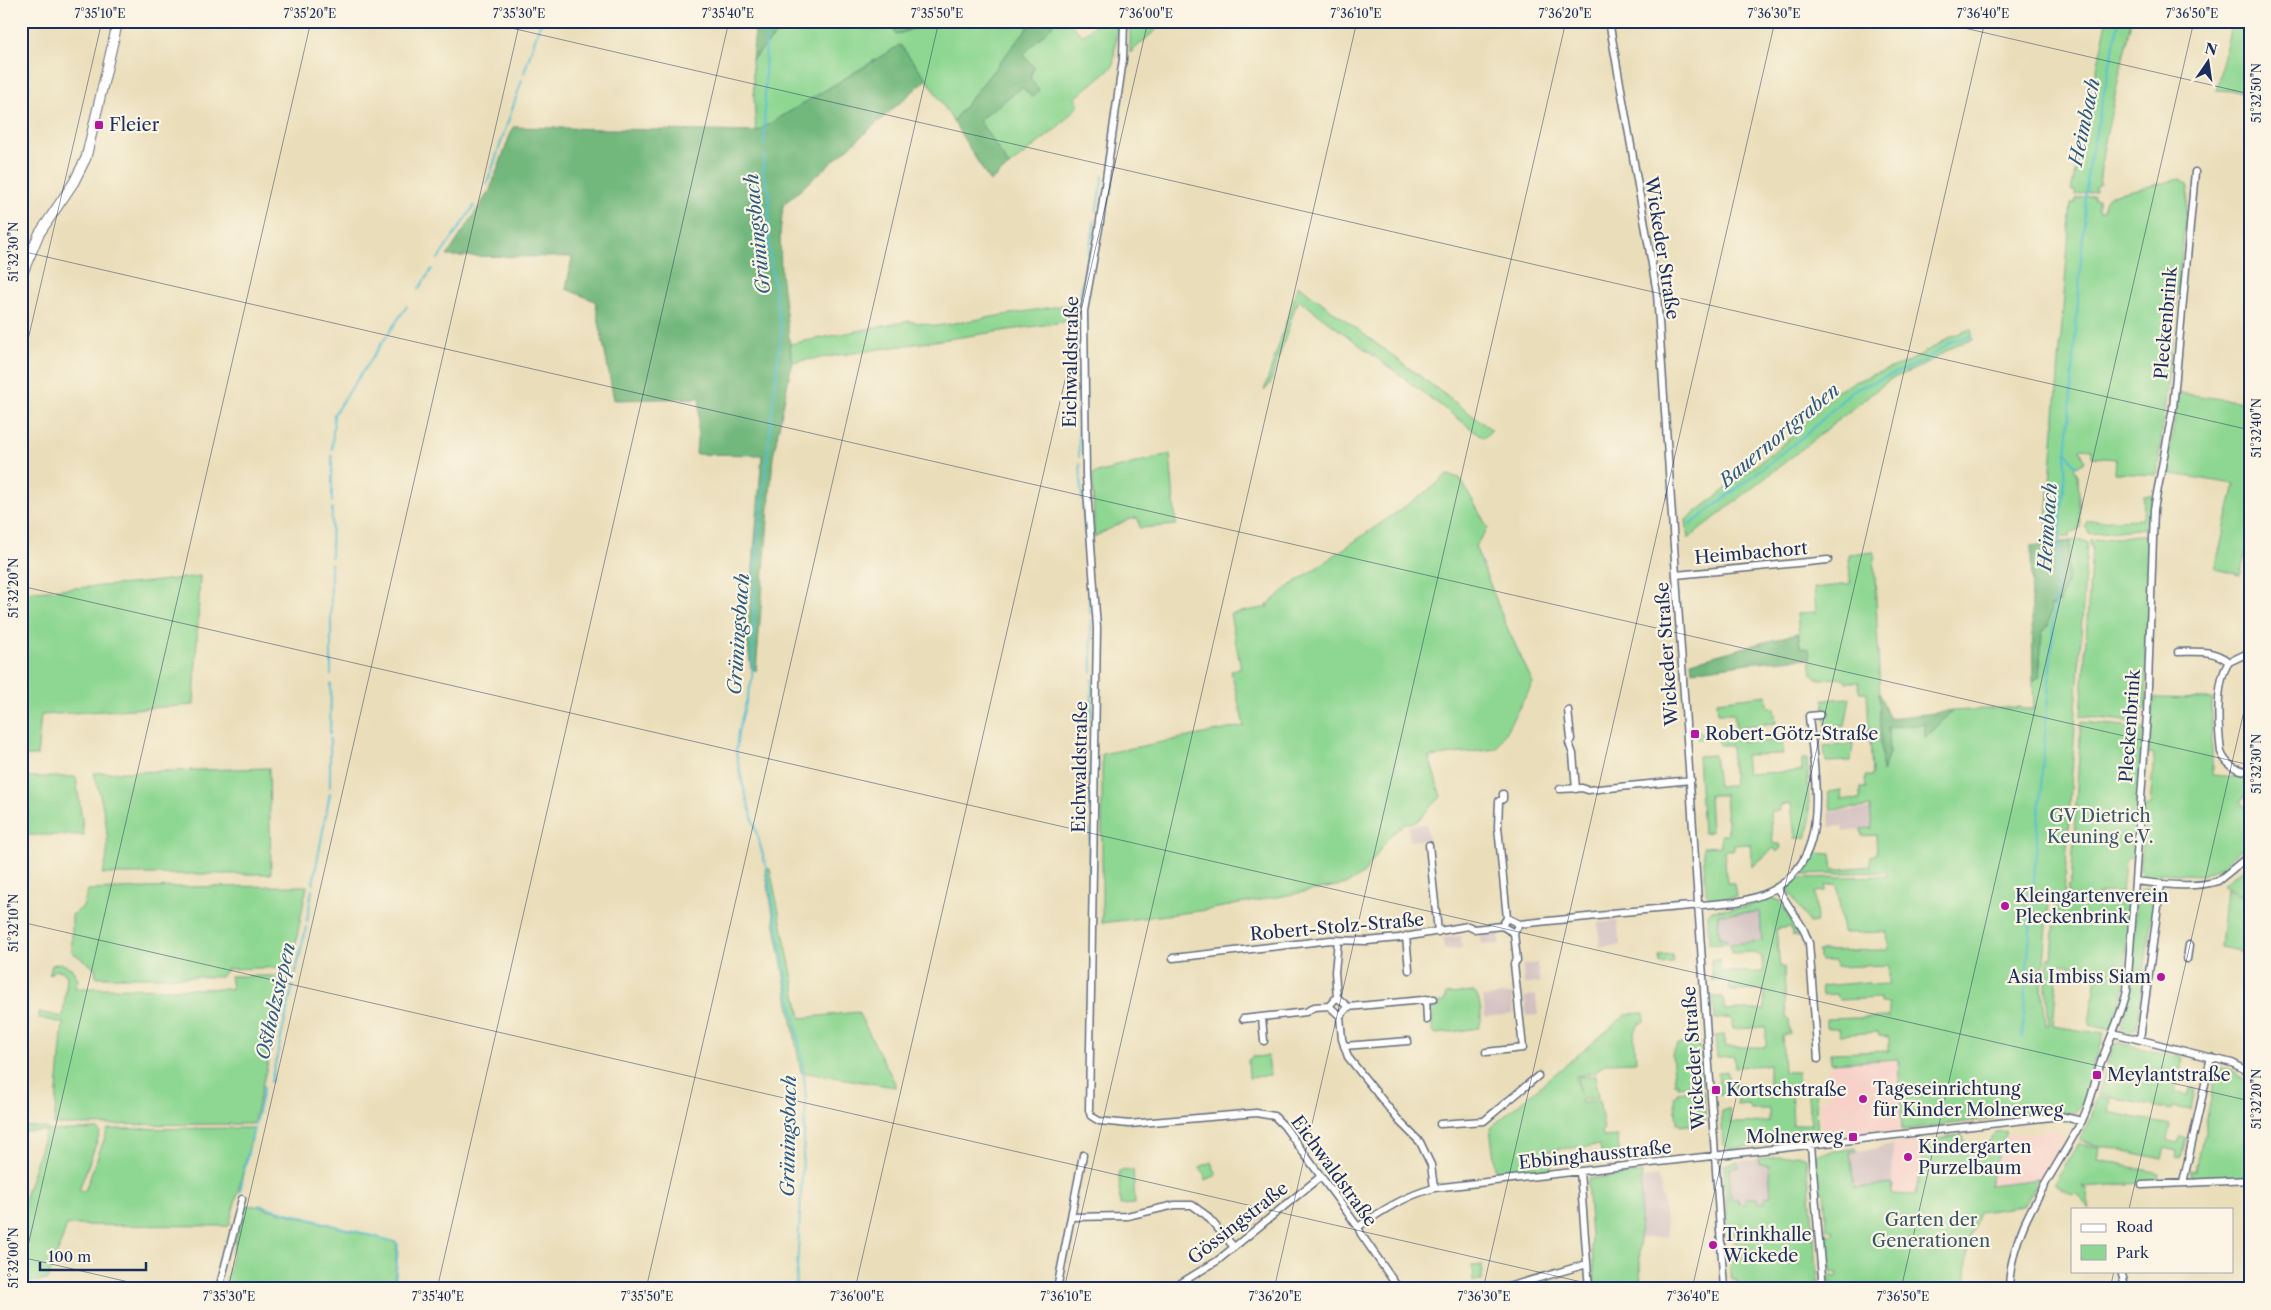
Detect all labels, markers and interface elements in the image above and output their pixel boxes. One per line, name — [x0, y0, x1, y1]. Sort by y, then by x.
text: 7°35'10"E — [75, 6, 125, 21]
text: 7°35'20"E — [284, 6, 336, 21]
text: 7°35'30"E — [493, 6, 545, 21]
text: 7°35'40"E — [702, 6, 754, 21]
text: 7°35'50"E — [911, 6, 963, 21]
text: 7°36'00"E — [1119, 6, 1173, 21]
text: 7°36'10"E — [1330, 6, 1382, 21]
text: 7°36'20"E — [1538, 6, 1592, 21]
text: 7°36'30"E — [1748, 6, 1800, 21]
text: 7°36'40"E — [1957, 6, 2009, 21]
text: 7°36'50"E — [2166, 6, 2218, 21]
north arrow — [2184, 38, 2234, 88]
text: N — [2203, 39, 2219, 59]
text: 51°32'50"N — [2249, 63, 2264, 123]
water label: Heimbach — [2064, 76, 2105, 170]
place label: Fleier — [109, 114, 160, 136]
marker: Fleier — [93, 119, 105, 131]
water label: Grüningsbach — [740, 172, 775, 296]
street label: Wickeder Straße — [1640, 174, 1684, 321]
text: 51°32'30"N — [6, 222, 21, 282]
street label: Pleckenbrink — [2150, 264, 2182, 380]
street label: Eichwaldstraße — [1059, 296, 1083, 428]
water label: Bauernortgraben — [1713, 378, 1844, 494]
text: 51°32'40"N — [2249, 398, 2264, 458]
water label: Heimbach — [2033, 482, 2062, 574]
street label: Heimbachort — [1694, 537, 1809, 569]
text: 51°32'20"N — [6, 558, 21, 618]
water label: Grüningsbach — [723, 572, 754, 696]
street label: Wickeder Straße — [1651, 581, 1683, 728]
street label: Pleckenbrink — [2115, 667, 2145, 783]
street label: Eichwaldstraße — [1068, 701, 1092, 833]
place label: Robert-Götz-Straße — [1705, 723, 1878, 745]
marker: Robert-Götz-Straße — [1689, 728, 1701, 740]
text: 51°32'30"N — [2249, 734, 2264, 794]
park label: GV Dietrich Keuning e.V. — [2047, 805, 2153, 848]
place label: Kleingartenverein Pleckenbrink — [2015, 885, 2168, 928]
text: 51°32'10"N — [6, 894, 21, 952]
marker: Kleingartenverein Pleckenbrink — [1999, 900, 2011, 912]
street label: Robert-Stolz-Straße — [1249, 908, 1425, 946]
water label: Ostholzsiepen — [251, 940, 300, 1062]
place label: Asia Imbiss Siam — [2006, 966, 2151, 988]
marker: Asia Imbiss Siam — [2155, 971, 2167, 983]
street label: Wickeder Straße — [1678, 985, 1710, 1132]
place label: Meylantstraße — [2107, 1064, 2231, 1086]
marker: Meylantstraße — [2091, 1069, 2103, 1081]
text: 51°32'20"N — [2249, 1069, 2264, 1129]
water label: Grüningsbach — [776, 1075, 801, 1197]
place label: Tageseinrichtung für Kinder Molnerweg — [1873, 1078, 2064, 1121]
place label: Kortschstraße — [1726, 1079, 1847, 1101]
marker: Kortschstraße — [1710, 1084, 1722, 1096]
marker: Tageseinrichtung für Kinder Molnerweg — [1857, 1093, 1869, 1105]
street label: Eichwaldstraße — [1286, 1111, 1382, 1231]
place label: Molnerweg — [1746, 1126, 1843, 1148]
marker: Molnerweg — [1847, 1131, 1859, 1143]
street label: Ebbinghausstraße — [1517, 1136, 1673, 1174]
place label: Kindergarten Purzelbaum — [1918, 1136, 2032, 1179]
marker: Kindergarten Purzelbaum — [1902, 1151, 1914, 1163]
street label: Gössingstraße — [1183, 1177, 1293, 1269]
legend — [2071, 1208, 2234, 1272]
park label: Garten der Generationen — [1872, 1209, 1990, 1252]
text: Road — [2116, 1217, 2153, 1236]
place label: Trinkhalle Wickede — [1722, 1224, 1812, 1267]
text: 51°32'00"N — [6, 1227, 21, 1289]
marker: Trinkhalle Wickede — [1707, 1239, 1719, 1251]
scale bar — [40, 1240, 146, 1272]
text: Park — [2116, 1243, 2150, 1262]
text: 100 m — [48, 1247, 91, 1266]
text: 7°35'30"E — [203, 1289, 255, 1304]
text: 7°35'40"E — [412, 1289, 464, 1304]
text: 7°35'50"E — [621, 1289, 673, 1304]
text: 7°36'00"E — [830, 1289, 884, 1304]
text: 7°36'10"E — [1040, 1289, 1092, 1304]
text: 7°36'20"E — [1248, 1289, 1302, 1304]
text: 7°36'30"E — [1458, 1289, 1510, 1304]
text: 7°36'40"E — [1667, 1289, 1719, 1304]
text: 7°36'50"E — [1877, 1289, 1929, 1304]

